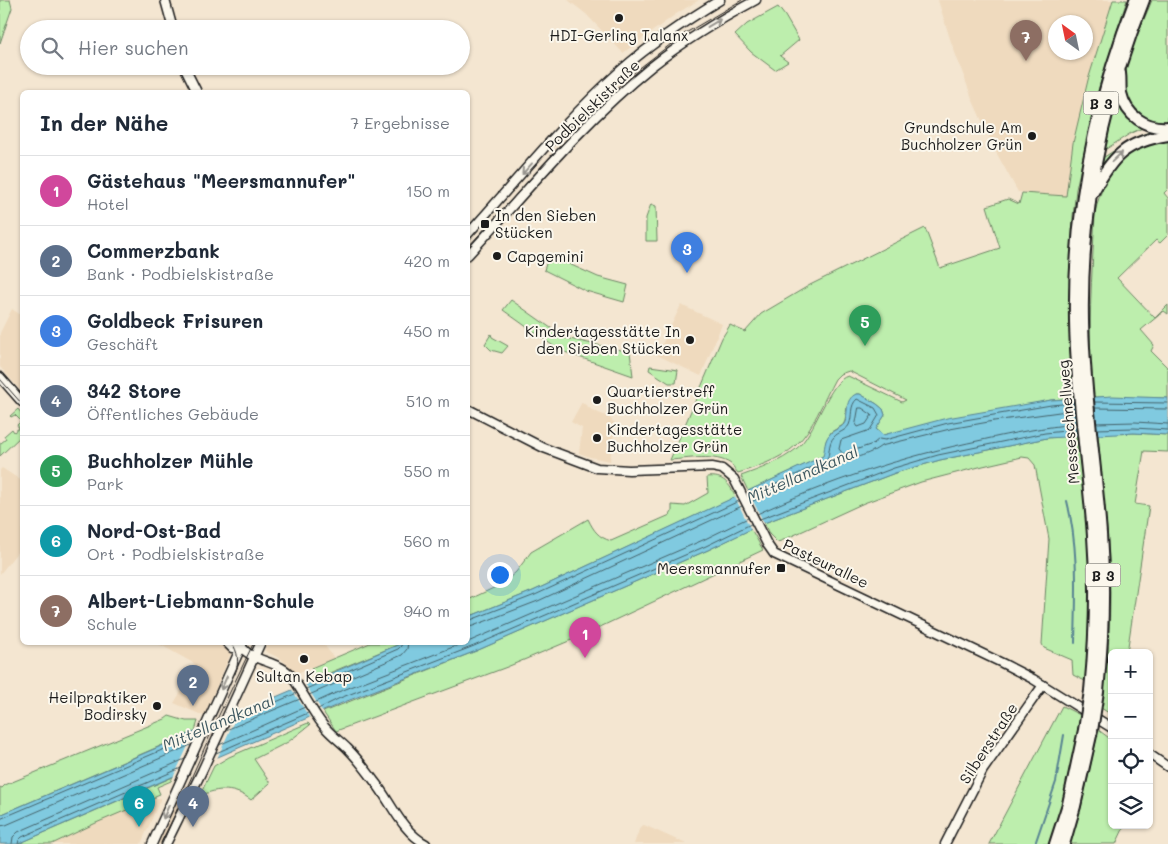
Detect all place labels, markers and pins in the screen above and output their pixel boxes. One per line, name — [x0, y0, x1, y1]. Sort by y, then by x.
marker: HDI-Gerling Talanx — [613, 12, 625, 24]
pin: 7 — [1010, 20, 1042, 61]
place label: HDI-Gerling Talanx — [550, 25, 689, 45]
place label: Grundschule Am Buchholzer Grün — [901, 117, 1022, 154]
marker: Grundschule Am Buchholzer Grün — [1026, 130, 1038, 142]
place label: In den Sieben Stücken — [495, 205, 596, 242]
marker: In den Sieben Stücken — [479, 218, 491, 230]
pin: 3 — [671, 232, 703, 273]
place label: Capgemini — [507, 246, 584, 266]
marker: Capgemini — [491, 250, 503, 262]
pin: 5 — [849, 305, 881, 346]
place label: Kindertagesstätte In den Sieben Stücken — [525, 321, 680, 358]
marker: Kindertagesstätte In den Sieben Stücken — [684, 334, 696, 346]
place label: Quartierstreff Buchholzer Grün — [607, 381, 728, 418]
marker: Quartierstreff Buchholzer Grün — [591, 394, 603, 406]
place label: Kindertagesstätte Buchholzer Grün — [607, 419, 742, 456]
marker: Kindertagesstätte Buchholzer Grün — [591, 432, 603, 444]
place label: Meersmannufer — [657, 558, 771, 578]
marker: Meersmannufer — [775, 562, 787, 574]
pin: 1 — [569, 617, 601, 658]
marker: Sultan Kebap — [298, 653, 310, 665]
pin: 2 — [177, 665, 209, 706]
place label: Sultan Kebap — [256, 666, 352, 686]
place label: Heilpraktiker Bodirsky — [49, 687, 147, 724]
marker: Heilpraktiker Bodirsky — [151, 700, 163, 712]
pin: 6 — [123, 786, 155, 827]
pin: 4 — [177, 786, 209, 827]

